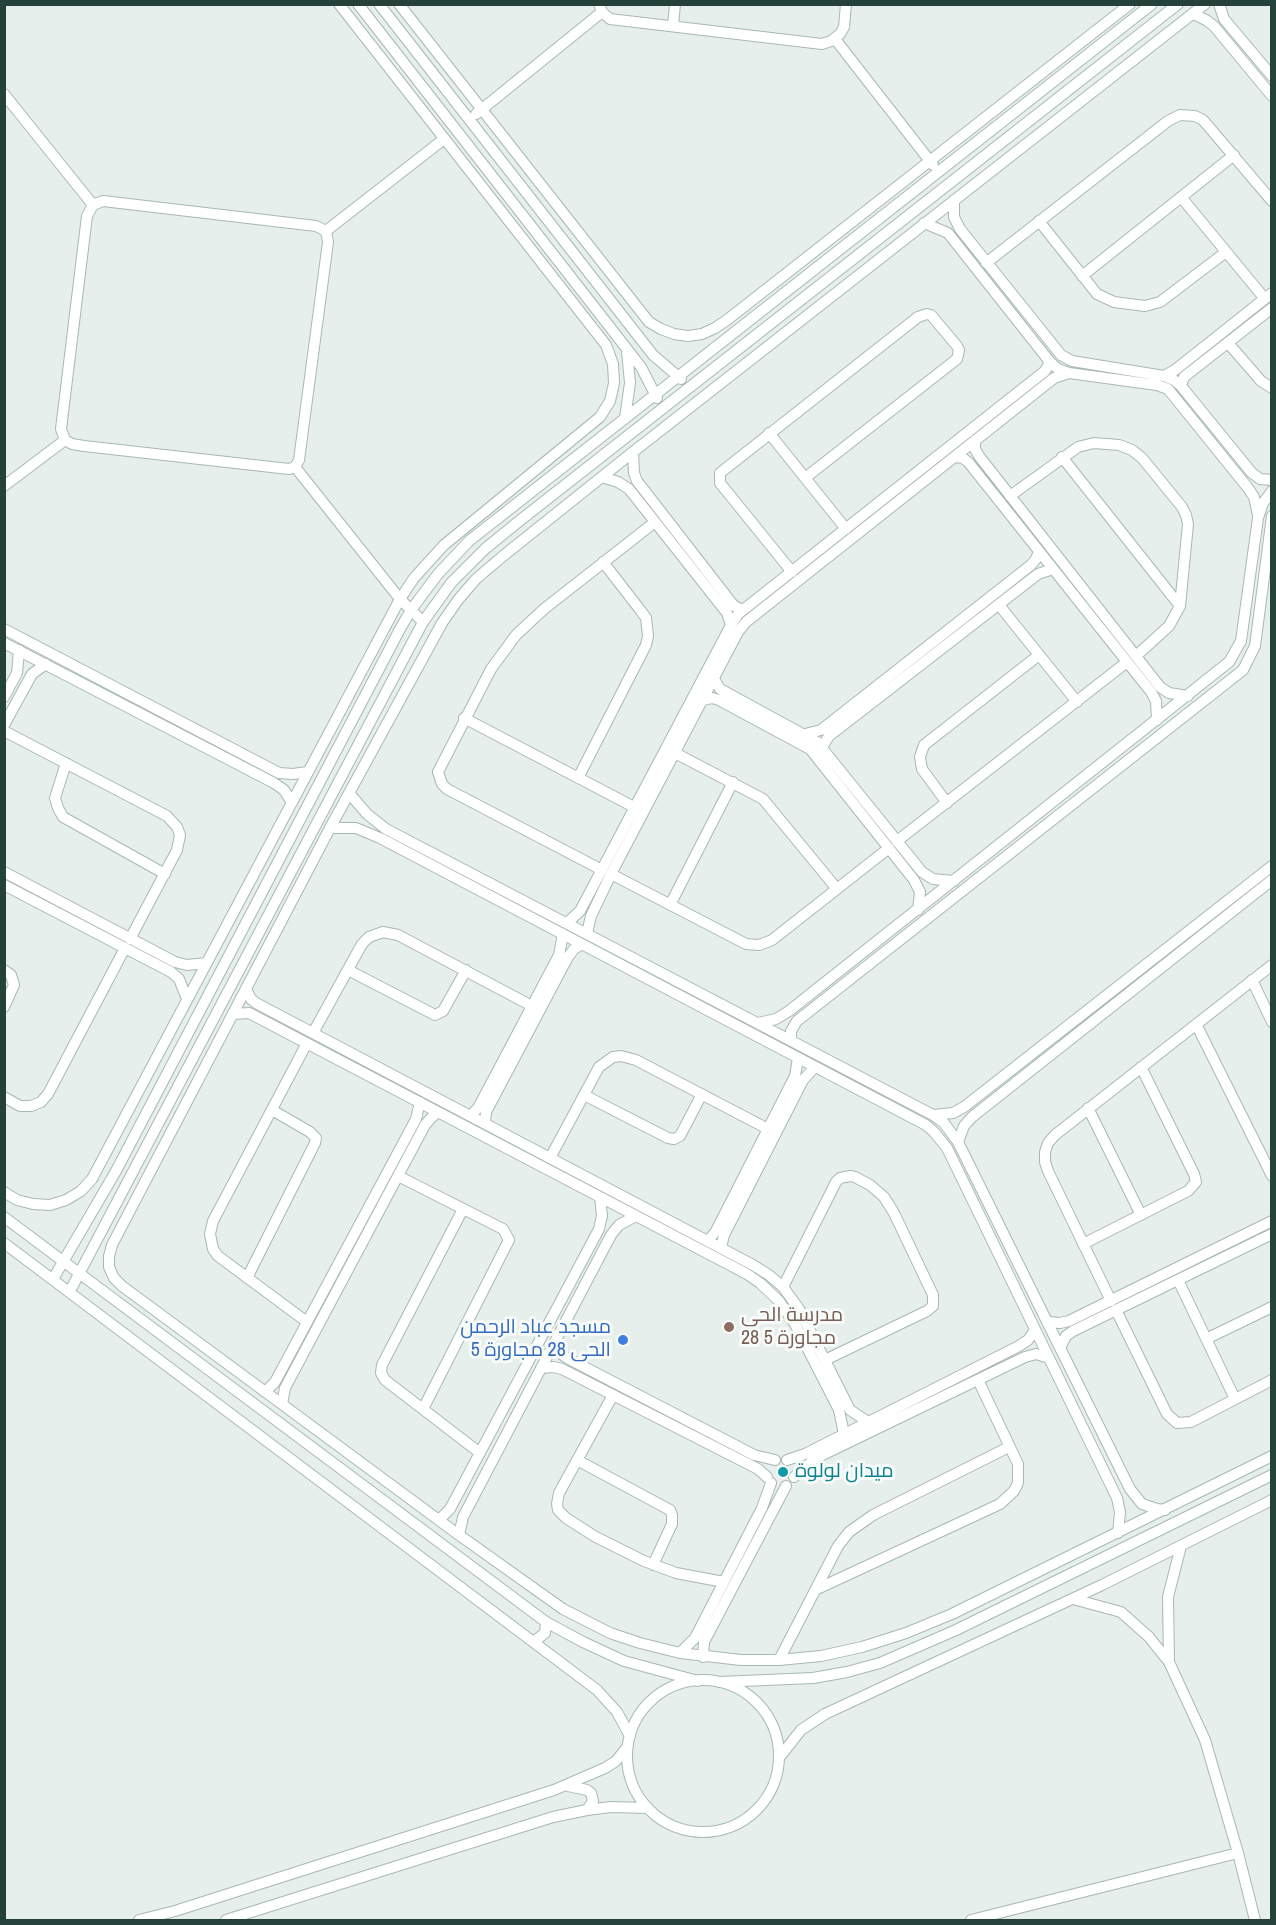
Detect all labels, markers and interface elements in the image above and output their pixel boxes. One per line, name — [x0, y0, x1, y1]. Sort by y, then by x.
place label: مدرسة الحى 28 مجاورة 5 — [741, 1304, 843, 1351]
place label: مسجد عباد الرحمن الحى 28 مجاورة 5 — [460, 1316, 611, 1363]
marker: مدرسة الحى 28 مجاورة 5 — [722, 1320, 736, 1334]
marker: مسجد عباد الرحمن الحى 28 مجاورة 5 — [616, 1333, 630, 1347]
place label: ميدان لولوة — [795, 1460, 893, 1484]
marker: ميدان لولوة — [776, 1465, 790, 1479]

